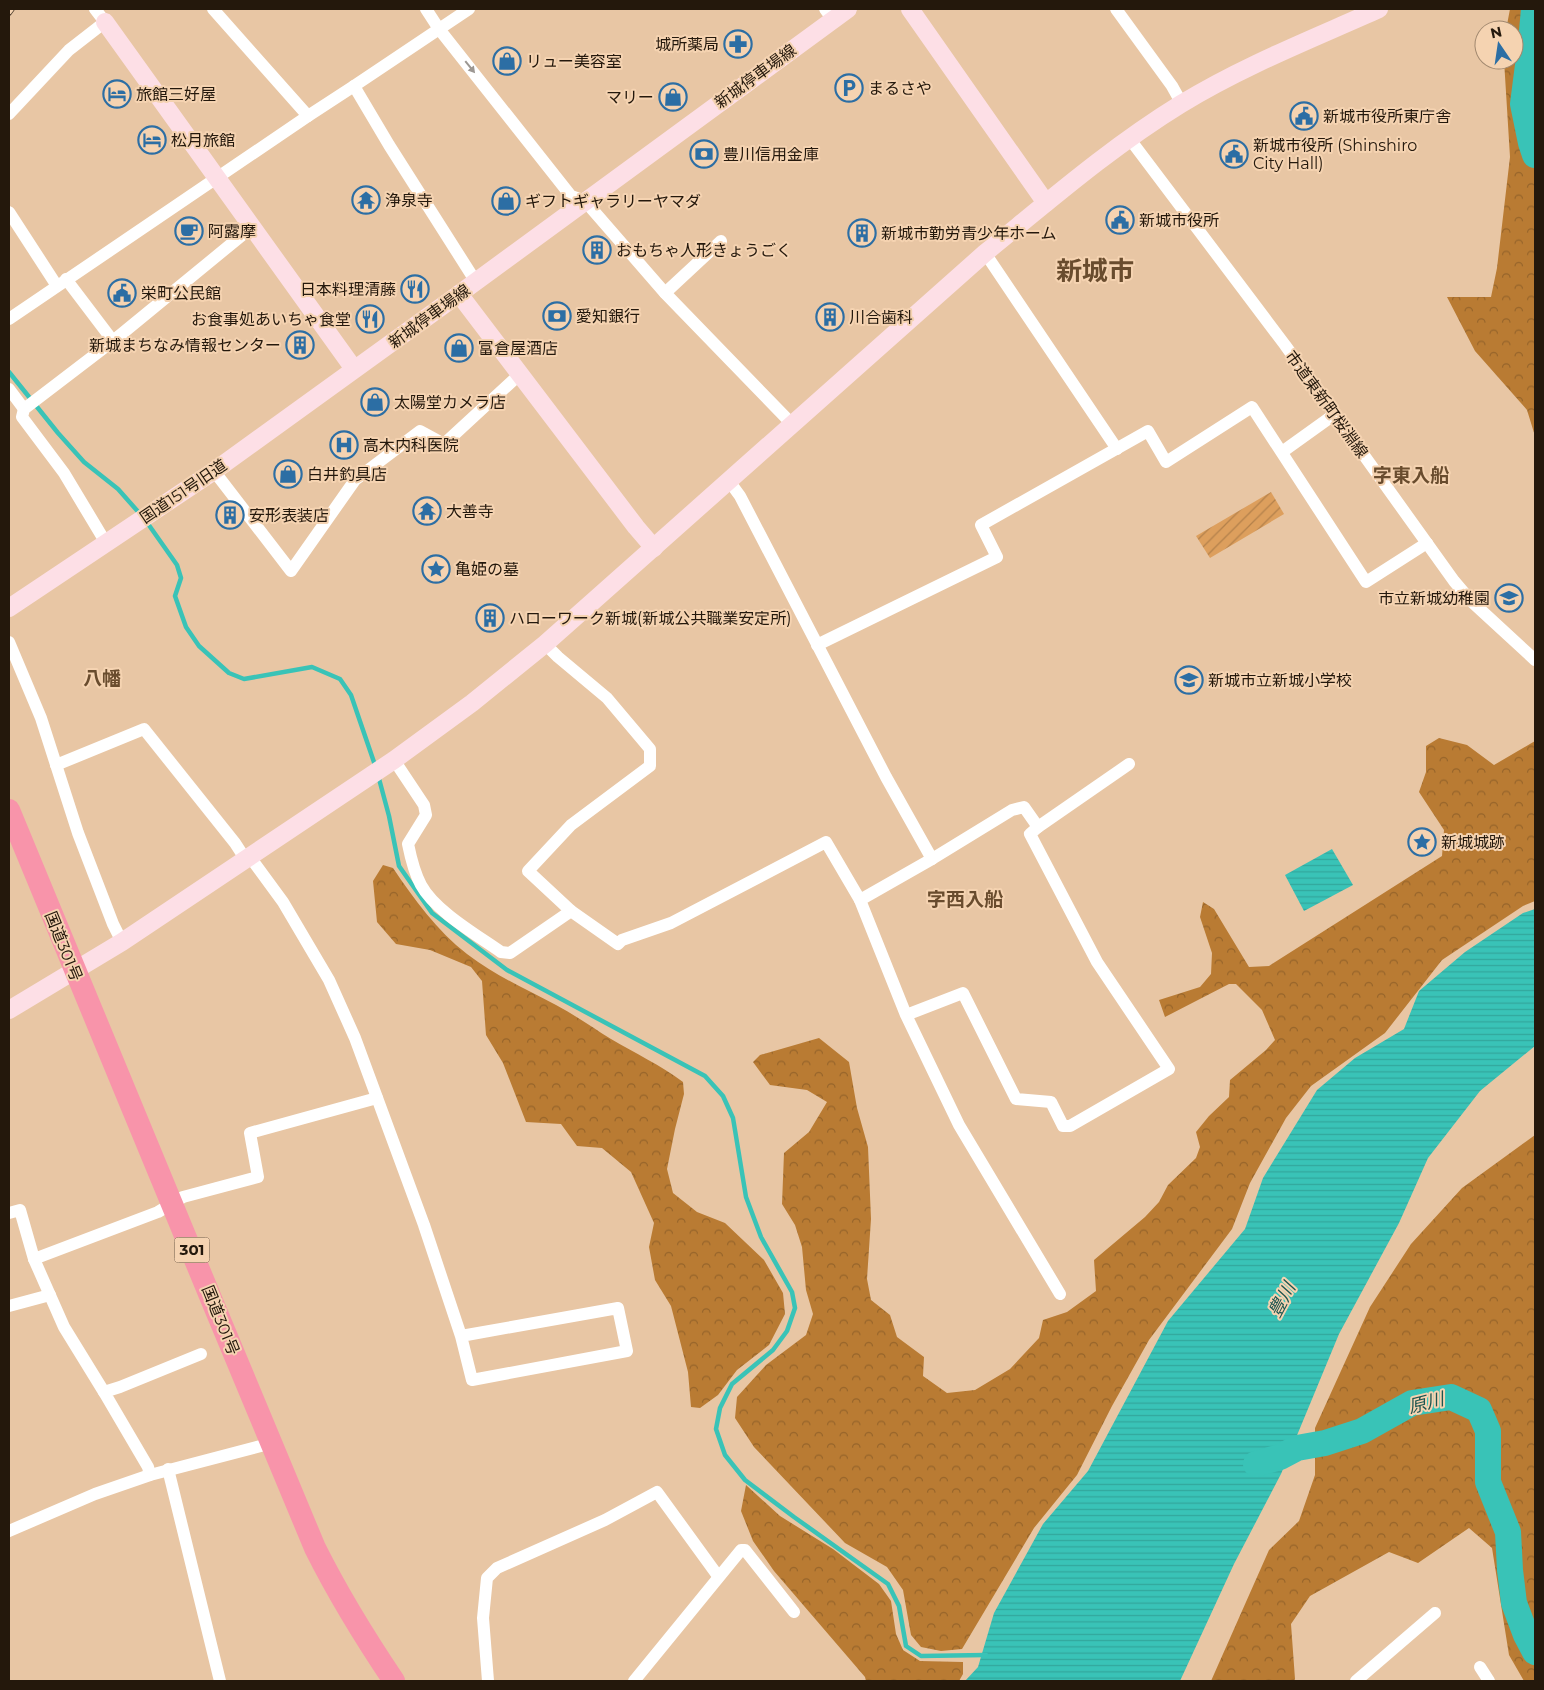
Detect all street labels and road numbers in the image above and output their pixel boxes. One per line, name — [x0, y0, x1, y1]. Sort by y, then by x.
street label: 新城停車場線 — [711, 41, 800, 112]
street label: 新城停車場線 — [385, 281, 474, 352]
street label: 市道東新町桜淵線 — [1281, 347, 1372, 462]
street label: 国道151号旧道 — [136, 455, 230, 527]
street label: 国道301号 — [41, 909, 86, 984]
road number: 301 — [174, 1238, 210, 1262]
street label: 国道301号 — [198, 1283, 243, 1358]

